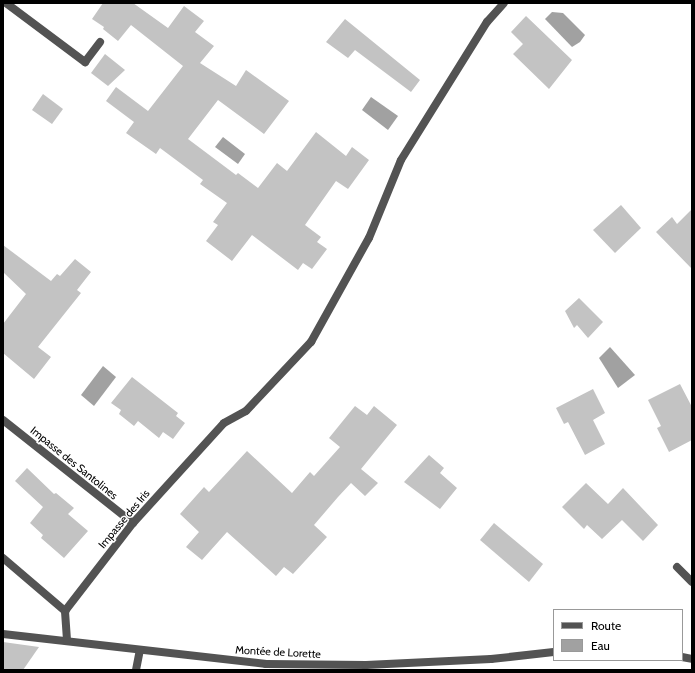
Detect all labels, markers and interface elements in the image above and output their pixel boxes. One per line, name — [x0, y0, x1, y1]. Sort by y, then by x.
street label: Impasse des Santolines — [28, 424, 120, 502]
street label: Impasse des Iris — [96, 487, 152, 551]
legend — [553, 609, 683, 661]
text: Route — [591, 618, 621, 633]
text: Eau — [591, 638, 610, 653]
street label: Montée de Lorette — [235, 643, 321, 661]

